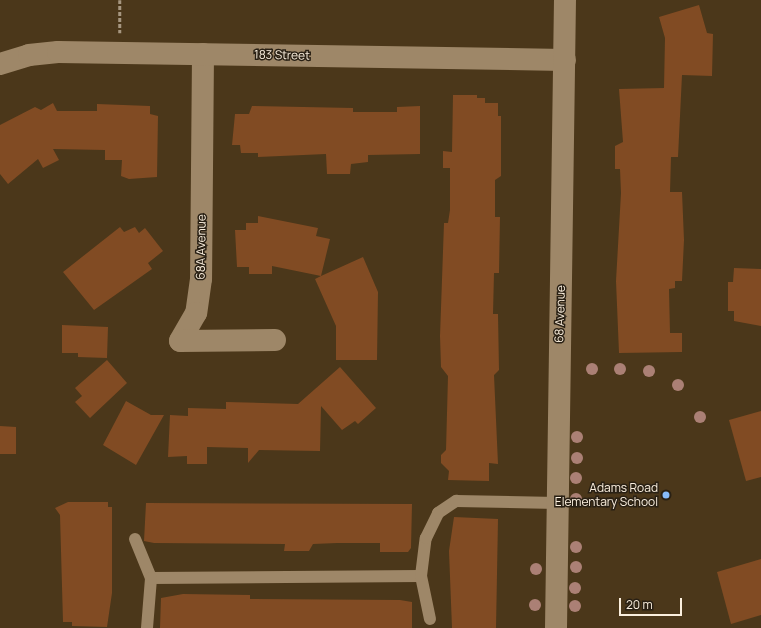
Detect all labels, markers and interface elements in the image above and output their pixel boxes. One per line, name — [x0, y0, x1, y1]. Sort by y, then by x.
street label: 183 Street — [254, 47, 310, 63]
street label: 68A Avenue — [193, 214, 209, 280]
street label: 68 Avenue — [552, 285, 568, 343]
place label: Adams Road Elementary School — [555, 481, 658, 509]
marker: Adams Road Elementary School — [661, 490, 671, 500]
scale bar — [621, 590, 684, 616]
text: 20 m — [626, 596, 653, 613]

